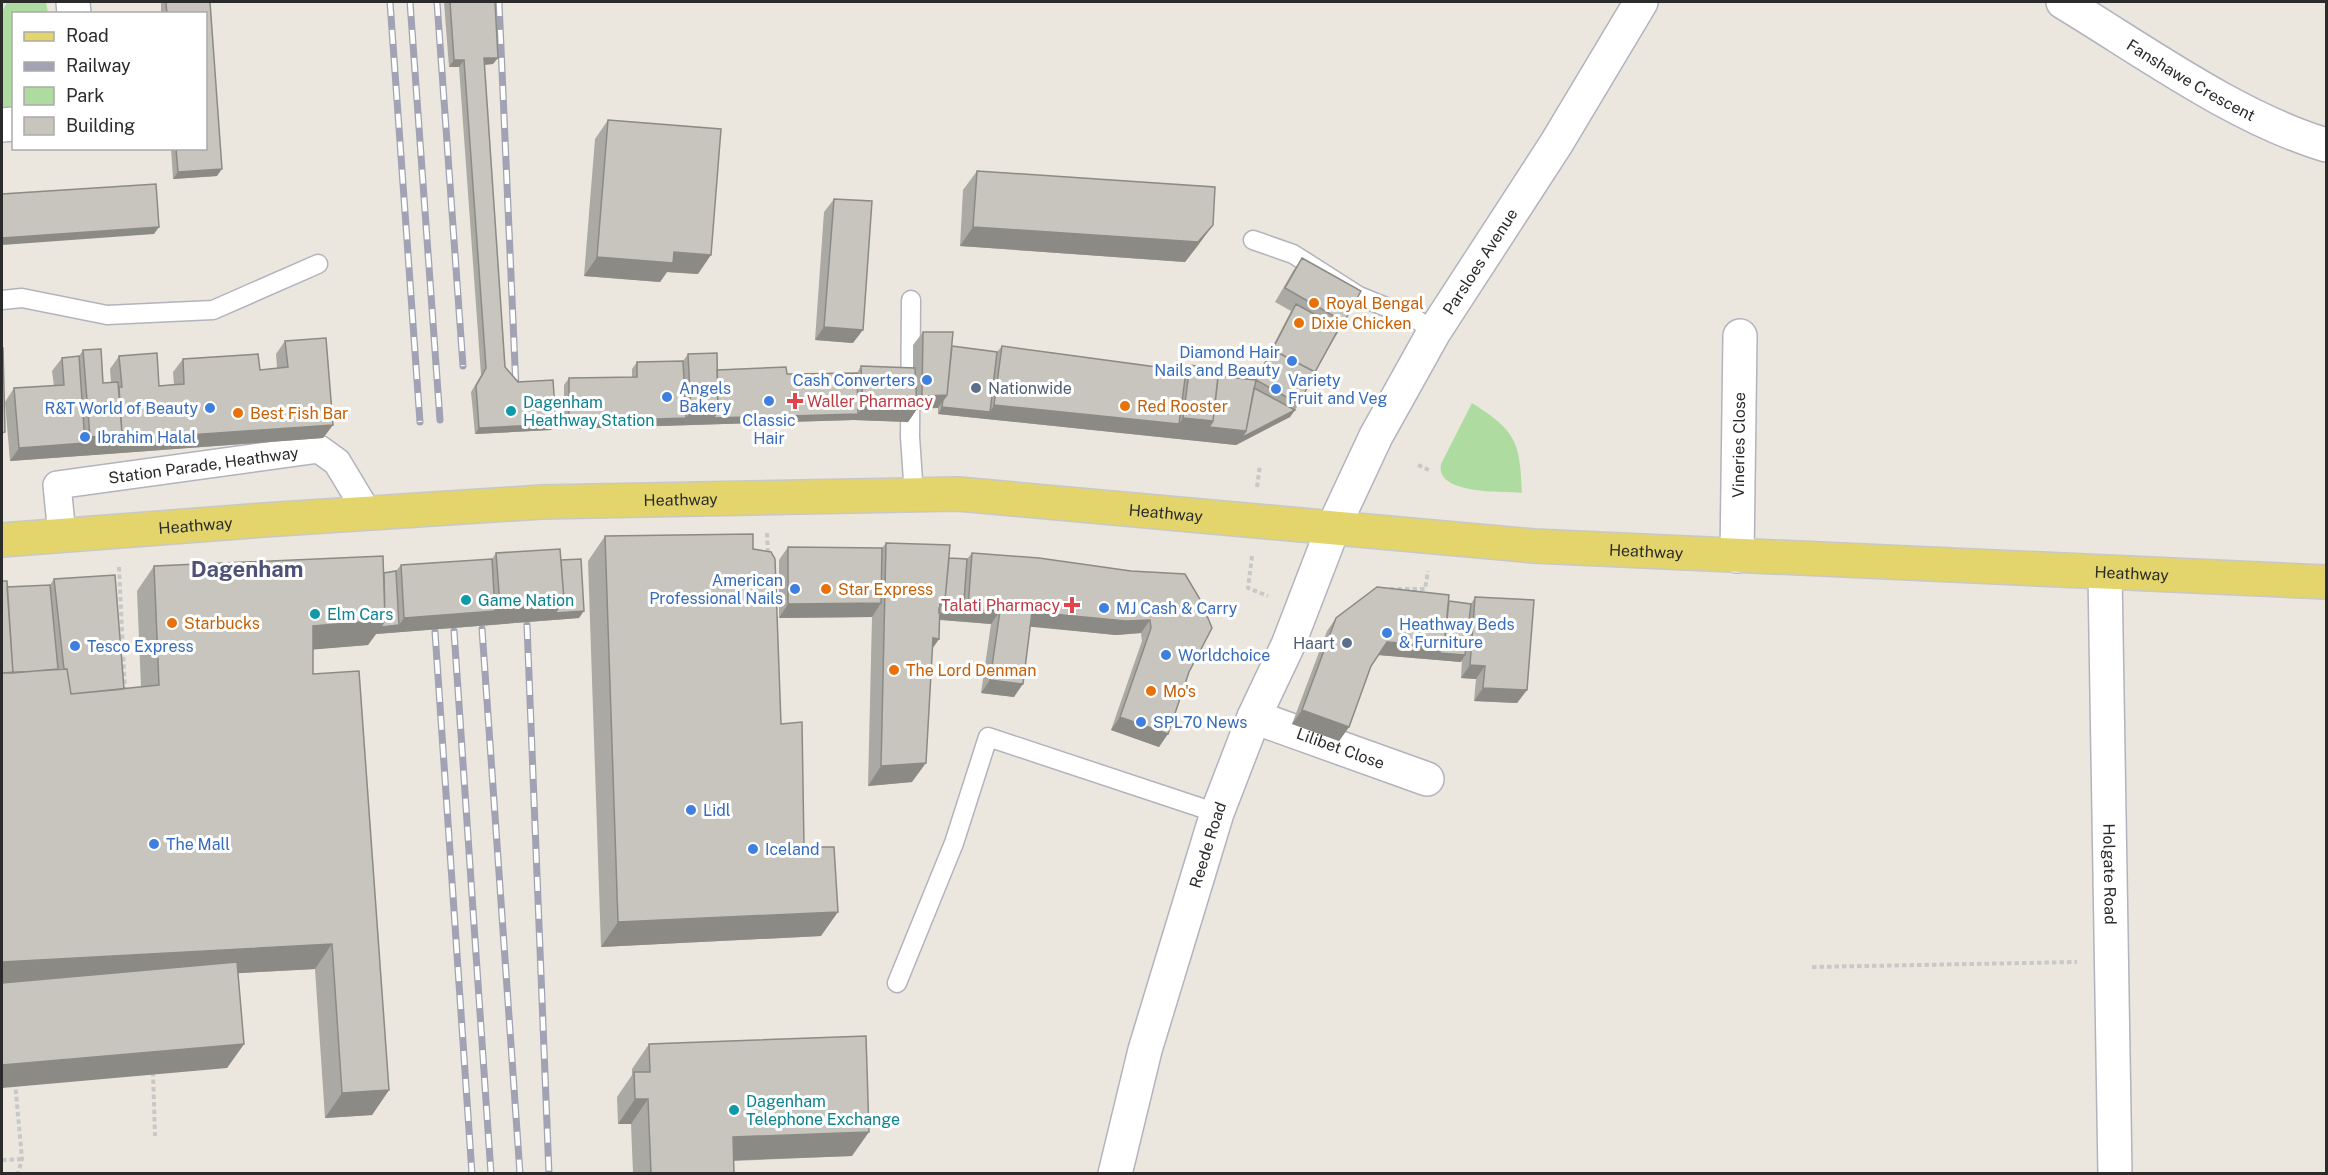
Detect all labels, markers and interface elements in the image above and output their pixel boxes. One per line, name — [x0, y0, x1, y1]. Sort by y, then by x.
legend — [12, 12, 207, 150]
text: Road — [66, 25, 109, 46]
street label: Fanshawe Crescent — [2123, 35, 2258, 125]
text: Railway — [66, 55, 131, 76]
text: Park — [66, 85, 104, 106]
text: Building — [66, 115, 135, 136]
street label: Parsloes Avenue — [1439, 205, 1522, 318]
place label: Royal Bengal — [1326, 294, 1424, 313]
marker: Royal Bengal — [1307, 296, 1321, 310]
place label: Dixie Chicken — [1311, 314, 1412, 333]
marker: Dixie Chicken — [1292, 316, 1306, 330]
place label: Diamond Hair Nails and Beauty — [1154, 343, 1280, 380]
marker: Diamond Hair Nails and Beauty — [1285, 354, 1299, 368]
place label: Cash Converters — [793, 371, 915, 390]
place label: Variety Fruit and Veg — [1288, 371, 1387, 408]
marker: Cash Converters — [920, 373, 934, 387]
place label: Angels Bakery — [679, 379, 732, 416]
place label: Nationwide — [988, 379, 1072, 398]
marker: Nationwide — [969, 381, 983, 395]
marker: Variety Fruit and Veg — [1269, 382, 1283, 396]
marker: Angels Bakery — [660, 390, 674, 404]
place label: Waller Pharmacy — [807, 392, 933, 411]
street label: Vineries Close — [1729, 392, 1749, 498]
place label: Dagenham Heathway Station — [523, 393, 655, 430]
marker: Classic Hair — [762, 394, 776, 408]
marker: Waller Pharmacy — [788, 394, 802, 408]
place label: Red Rooster — [1137, 397, 1228, 416]
place label: R&T World of Beauty — [45, 399, 198, 418]
marker: Red Rooster — [1118, 399, 1132, 413]
marker: R&T World of Beauty — [203, 401, 217, 415]
place label: Best Fish Bar — [250, 404, 348, 423]
marker: Dagenham Heathway Station — [504, 404, 518, 418]
marker: Best Fish Bar — [231, 406, 245, 420]
place label: Classic Hair — [742, 411, 796, 448]
place label: Ibrahim Halal — [97, 428, 197, 447]
marker: Ibrahim Halal — [78, 430, 92, 444]
street label: Station Parade, Heathway — [107, 443, 300, 488]
street label: Heathway — [643, 490, 718, 510]
street label: Heathway — [1128, 500, 1204, 526]
street label: Heathway — [158, 513, 234, 538]
street label: Heathway — [1609, 540, 1684, 563]
district label: Dagenham — [191, 556, 303, 582]
street label: Heathway — [2094, 562, 2170, 585]
place label: American Professional Nails — [649, 571, 783, 608]
place label: Star Express — [838, 580, 933, 599]
marker: American Professional Nails — [788, 582, 802, 596]
marker: Star Express — [819, 582, 833, 596]
place label: Game Nation — [478, 591, 574, 610]
marker: Game Nation — [459, 593, 473, 607]
place label: Talati Pharmacy — [941, 596, 1060, 615]
marker: Talati Pharmacy — [1065, 598, 1079, 612]
place label: MJ Cash & Carry — [1116, 599, 1238, 618]
marker: MJ Cash & Carry — [1097, 601, 1111, 615]
place label: Elm Cars — [327, 605, 393, 624]
marker: Elm Cars — [308, 607, 322, 621]
place label: Starbucks — [184, 614, 260, 633]
place label: Heathway Beds & Furniture — [1399, 615, 1515, 652]
marker: Starbucks — [165, 616, 179, 630]
marker: Heathway Beds & Furniture — [1380, 626, 1394, 640]
place label: Haart — [1293, 634, 1335, 653]
marker: Haart — [1340, 636, 1354, 650]
place label: Tesco Express — [87, 637, 194, 656]
marker: Tesco Express — [68, 639, 82, 653]
place label: Worldchoice — [1178, 646, 1270, 665]
marker: Worldchoice — [1159, 648, 1173, 662]
place label: The Lord Denman — [906, 661, 1036, 680]
marker: The Lord Denman — [887, 663, 901, 677]
place label: Mo's — [1163, 682, 1196, 701]
marker: Mo's — [1144, 684, 1158, 698]
place label: SPL70 News — [1153, 713, 1247, 732]
marker: SPL70 News — [1134, 715, 1148, 729]
street label: Lilibet Close — [1294, 724, 1387, 773]
street label: Reede Road — [1186, 799, 1230, 890]
place label: Lidl — [703, 801, 731, 820]
marker: Lidl — [684, 803, 698, 817]
street label: Holgate Road — [2099, 823, 2120, 925]
place label: The Mall — [166, 835, 230, 854]
marker: The Mall — [147, 837, 161, 851]
place label: Iceland — [765, 840, 820, 859]
marker: Iceland — [746, 842, 760, 856]
place label: Dagenham Telephone Exchange — [746, 1092, 900, 1129]
marker: Dagenham Telephone Exchange — [727, 1103, 741, 1117]

